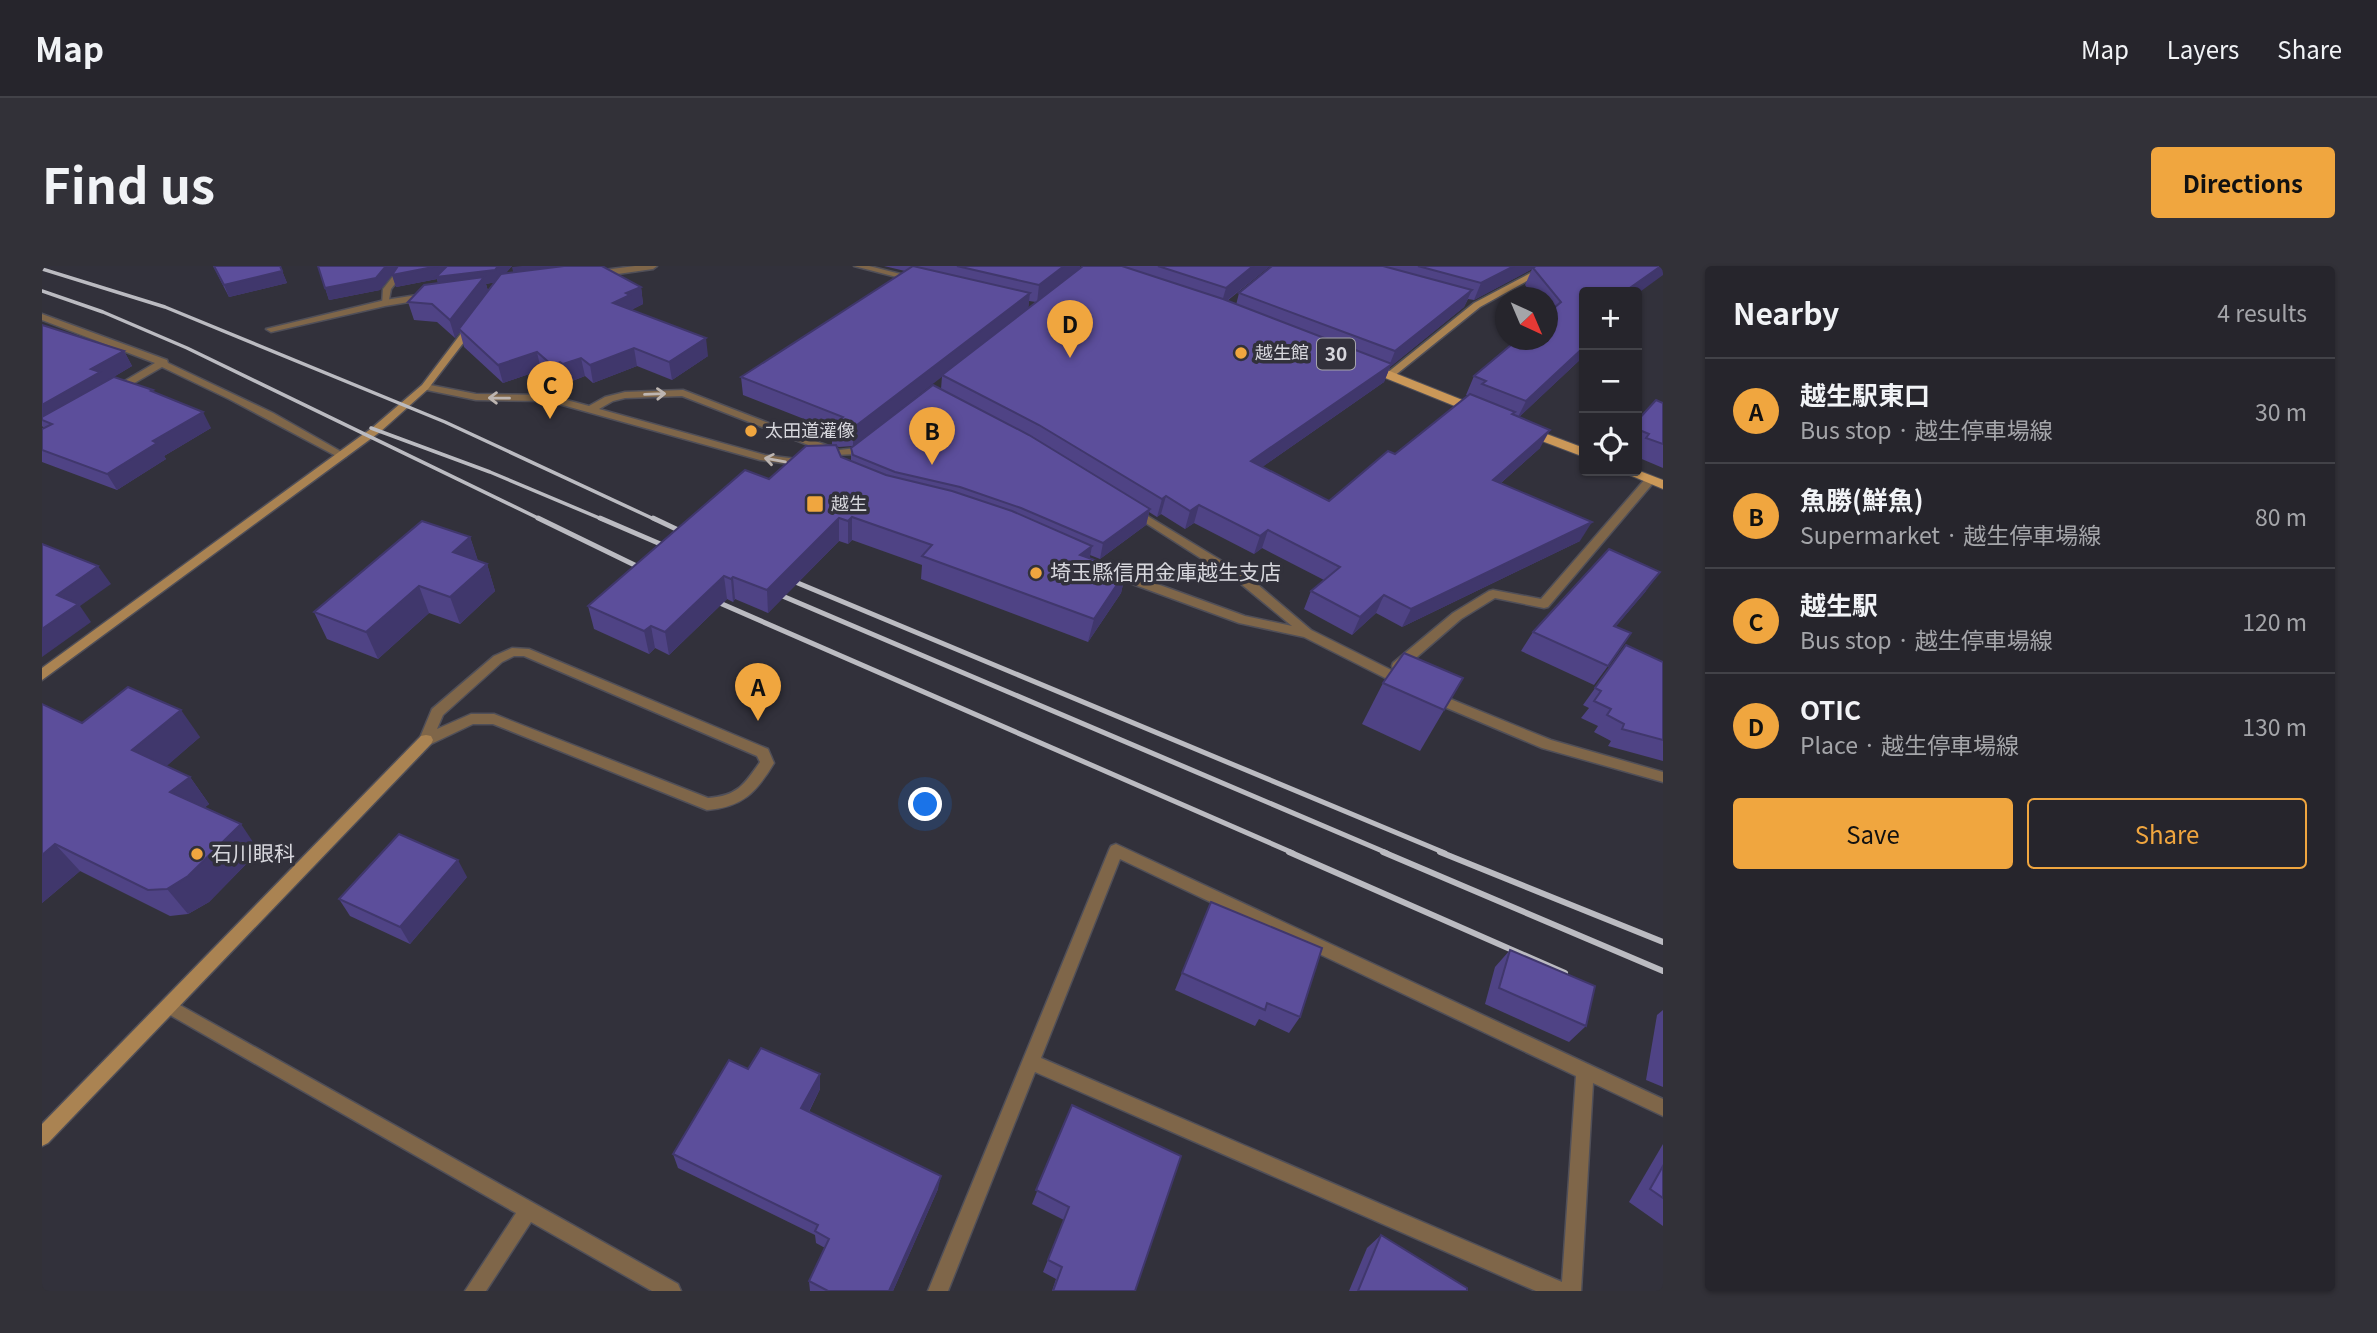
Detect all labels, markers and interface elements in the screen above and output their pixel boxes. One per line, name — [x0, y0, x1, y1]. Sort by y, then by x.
text: Map — [35, 24, 104, 72]
text: Map — [2081, 31, 2129, 66]
text: Layers — [2167, 31, 2239, 66]
text: Share — [2277, 31, 2342, 66]
text: Find us — [42, 147, 215, 218]
button: Directions — [2151, 147, 2335, 218]
north arrow — [1495, 287, 1558, 350]
map controls — [1579, 287, 1642, 476]
button: + — [1579, 287, 1642, 350]
text: Nearby — [1733, 290, 1839, 334]
text: 4 results — [2217, 295, 2307, 329]
pin: D — [1047, 300, 1093, 358]
place label: 越生館 — [1255, 338, 1309, 364]
road number: 30 — [1317, 338, 1355, 370]
marker: 越生館 — [1233, 345, 1249, 361]
button: − — [1579, 350, 1642, 413]
pin: C — [527, 361, 573, 419]
text: 越生駅東口 — [1800, 375, 1930, 412]
one-way arrow — [643, 388, 666, 401]
one-way arrow — [488, 391, 511, 404]
text: A — [1749, 394, 1763, 428]
text: 30 m — [2255, 394, 2307, 428]
pin: B — [909, 407, 955, 465]
text: Bus stop · 越生停車場線 — [1800, 412, 2053, 446]
button: locate — [1579, 413, 1642, 476]
place label: 太田道灌像 — [765, 416, 855, 442]
marker: 太田道灌像 — [743, 423, 759, 439]
one-way arrow — [764, 453, 787, 466]
text: 魚勝(鮮魚) — [1800, 480, 1924, 517]
place label: 越生 — [831, 489, 867, 515]
marker: 越生 — [805, 494, 825, 514]
text: B — [1748, 499, 1764, 533]
text: 80 m — [2255, 499, 2307, 533]
text: Supermarket · 越生停車場線 — [1800, 517, 2101, 551]
place label: 埼玉縣信用金庫越生支店 — [1050, 556, 1281, 586]
marker: 埼玉縣信用金庫越生支店 — [1028, 565, 1044, 581]
text: 越生駅 — [1800, 585, 1878, 622]
text: C — [1748, 604, 1764, 638]
text: 120 m — [2242, 604, 2307, 638]
text: Bus stop · 越生停車場線 — [1800, 622, 2053, 656]
pin: A — [735, 663, 781, 721]
text: OTIC — [1800, 690, 1861, 727]
text: D — [1748, 709, 1764, 743]
text: 130 m — [2242, 709, 2307, 743]
text: Place · 越生停車場線 — [1800, 727, 2019, 761]
your location — [908, 787, 942, 821]
button: Save — [1733, 798, 2013, 869]
button: Share — [2027, 798, 2307, 869]
place label: 石川眼科 — [211, 837, 295, 867]
marker: 石川眼科 — [189, 846, 205, 862]

